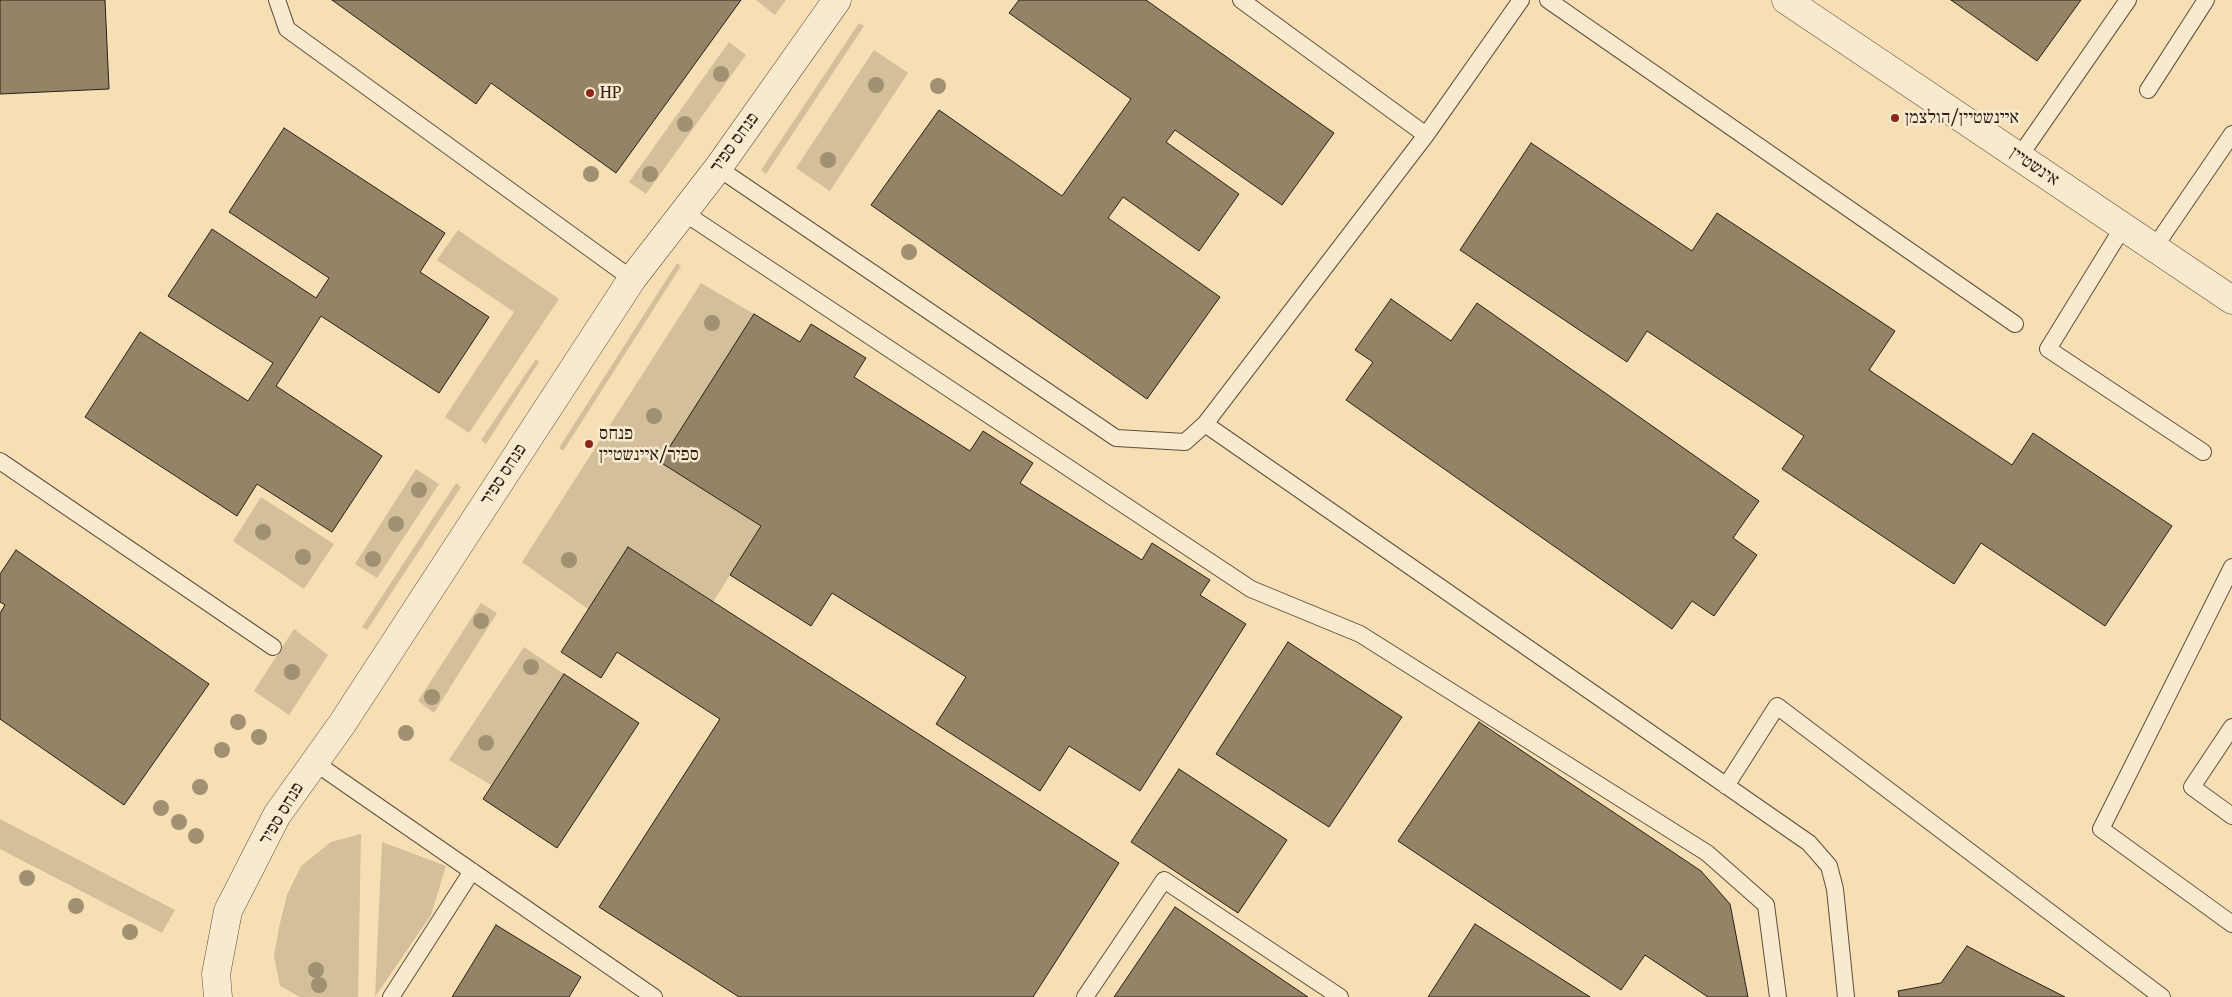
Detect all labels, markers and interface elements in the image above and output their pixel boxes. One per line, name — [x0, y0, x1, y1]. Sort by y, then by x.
place label: HP — [600, 82, 622, 104]
marker: HP — [584, 87, 596, 99]
place label: איינשטיין/הולצמן — [1905, 107, 2019, 129]
street label: פנחס ספיר — [706, 109, 764, 177]
marker: איינשטיין/הולצמן — [1889, 112, 1901, 124]
street label: אינשטיין — [2005, 143, 2063, 191]
place label: פנחס ספיר/איינשטיין — [599, 423, 699, 466]
marker: פנחס ספיר/איינשטיין — [583, 438, 595, 450]
street label: פנחס ספיר — [476, 440, 532, 510]
street label: פנחס ספיר — [255, 779, 309, 849]

